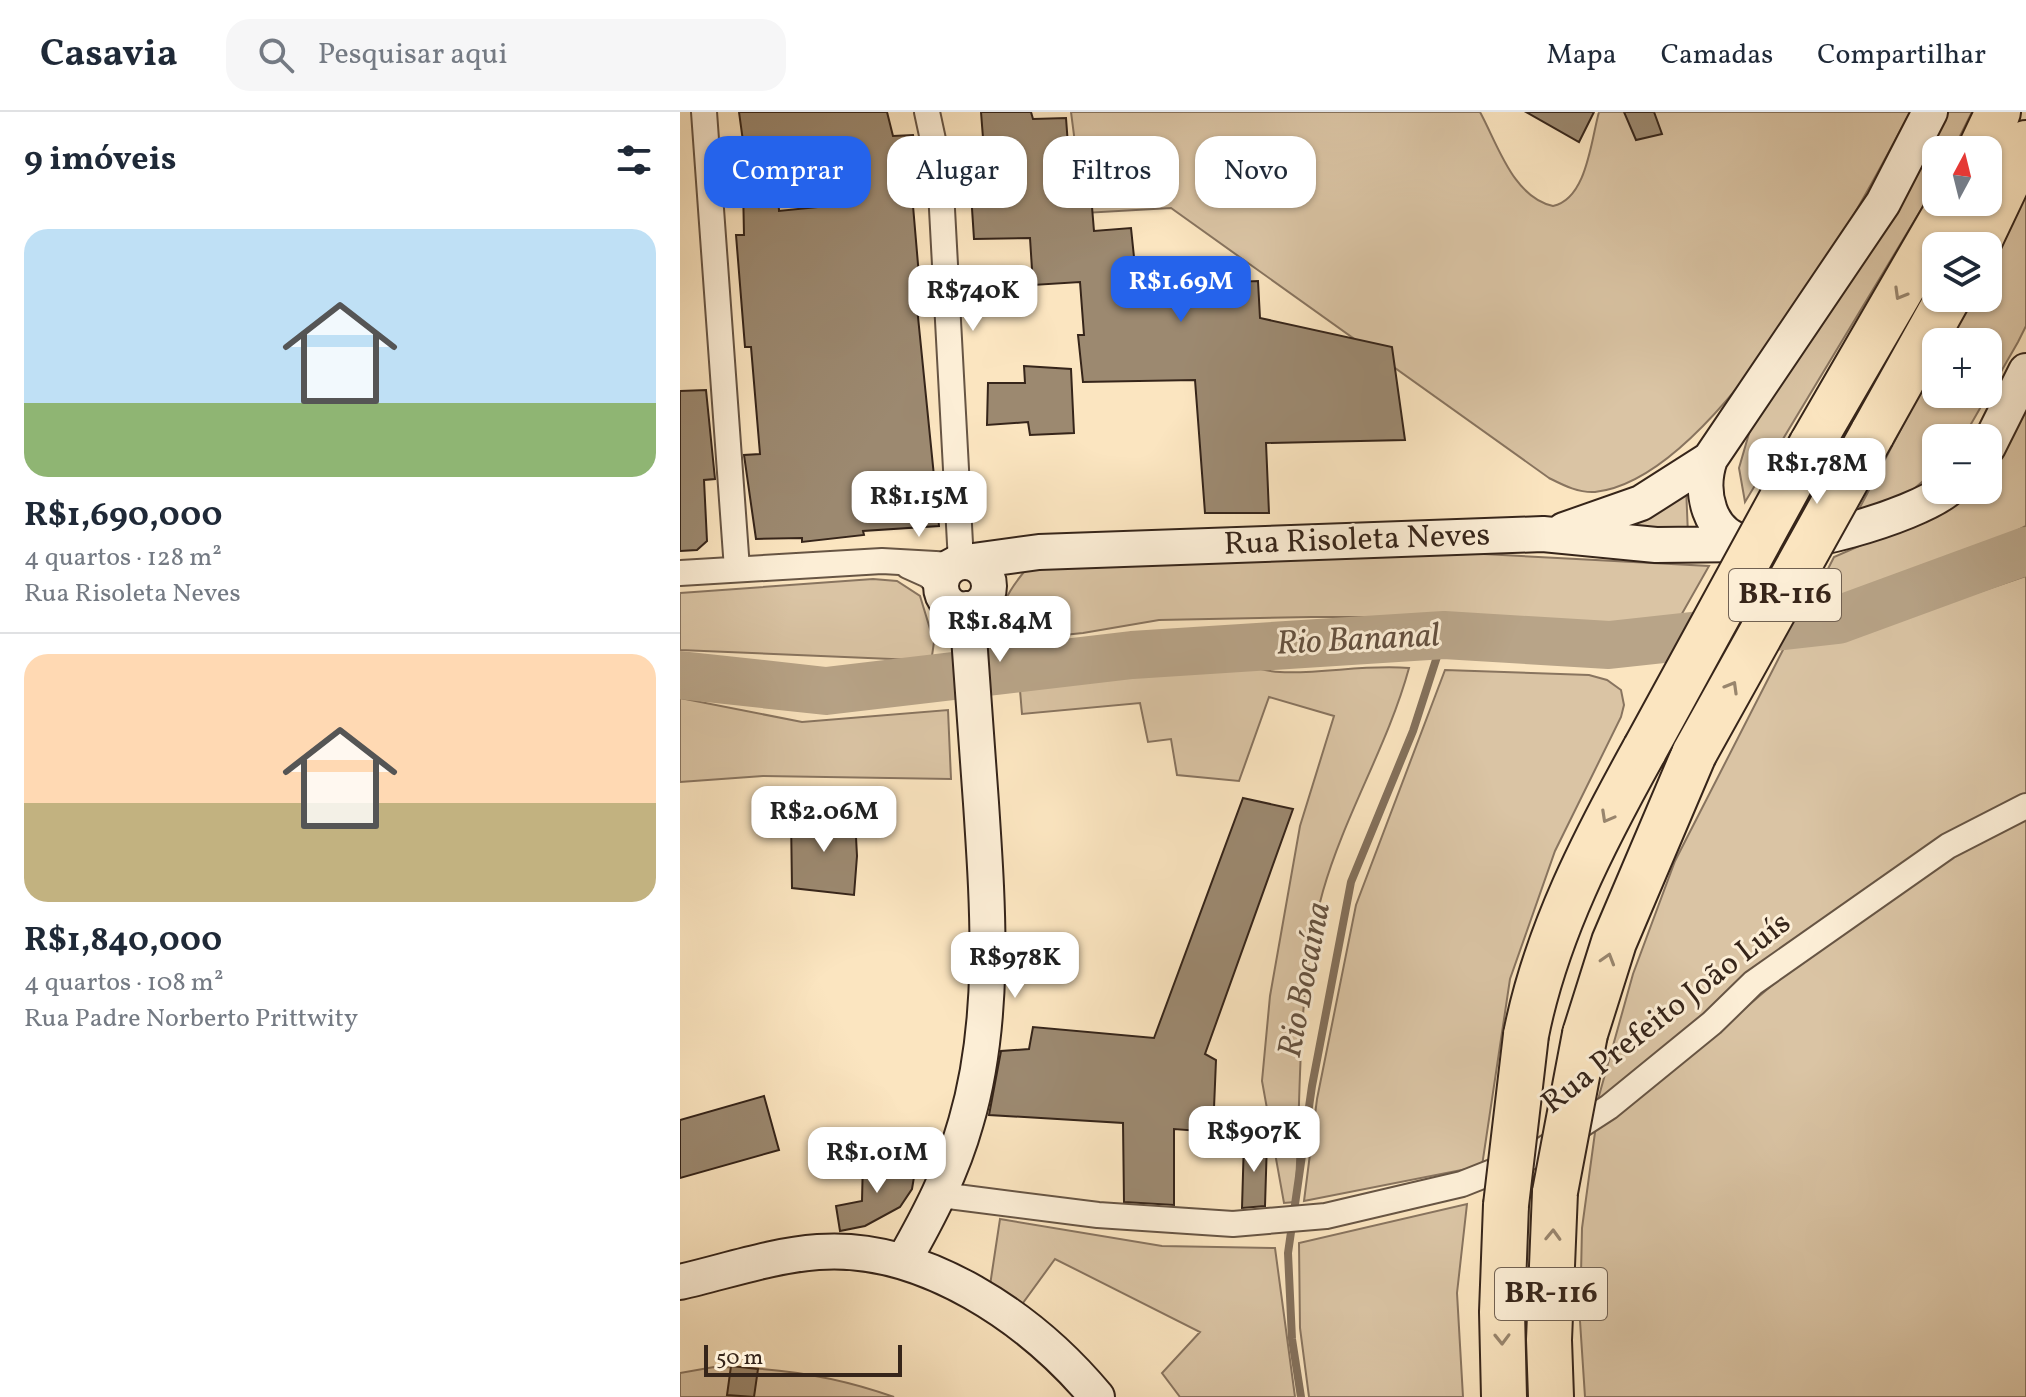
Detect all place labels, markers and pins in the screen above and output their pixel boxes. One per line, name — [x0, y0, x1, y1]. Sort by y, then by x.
pin: R$1.69M — [1107, 256, 1255, 324]
pin: R$740K — [908, 265, 1038, 333]
pin: R$1.78M — [1743, 438, 1891, 506]
pin: R$1.15M — [845, 471, 993, 539]
pin: R$1.84M — [926, 596, 1074, 664]
pin: R$2.06M — [750, 786, 898, 854]
pin: R$978K — [950, 932, 1080, 1000]
pin: R$907K — [1189, 1106, 1319, 1174]
pin: R$1.01M — [803, 1127, 951, 1195]

